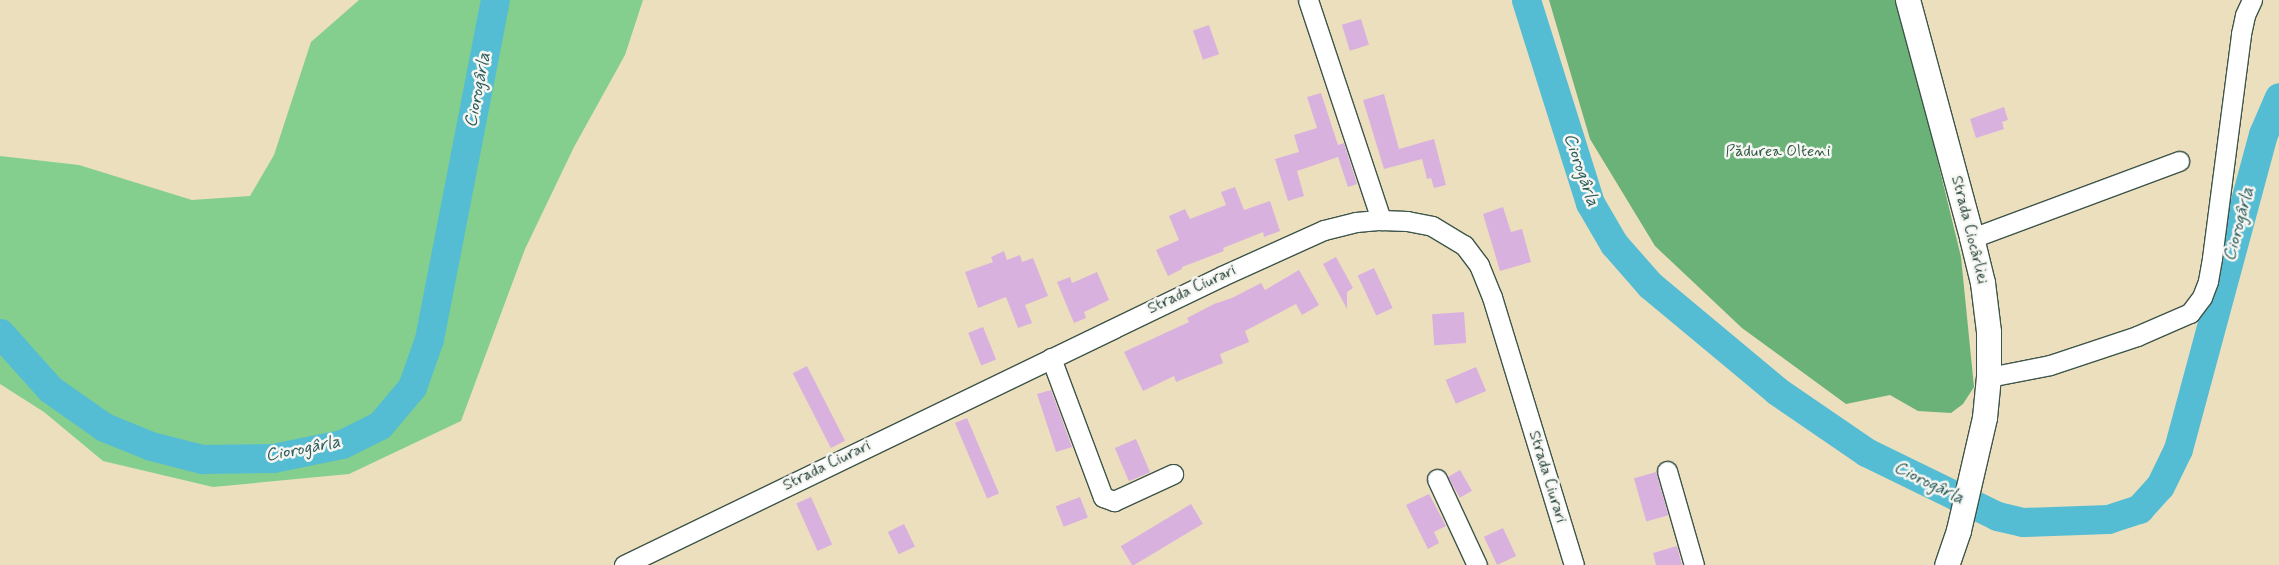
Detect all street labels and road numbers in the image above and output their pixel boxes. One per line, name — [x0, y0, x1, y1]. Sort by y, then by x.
street label: Strada Ciocârliei — [1946, 173, 1992, 287]
street label: Strada Ciurari — [1144, 261, 1240, 319]
street label: Strada Ciurari — [1524, 427, 1570, 527]
street label: Strada Ciurari — [779, 436, 875, 496]

